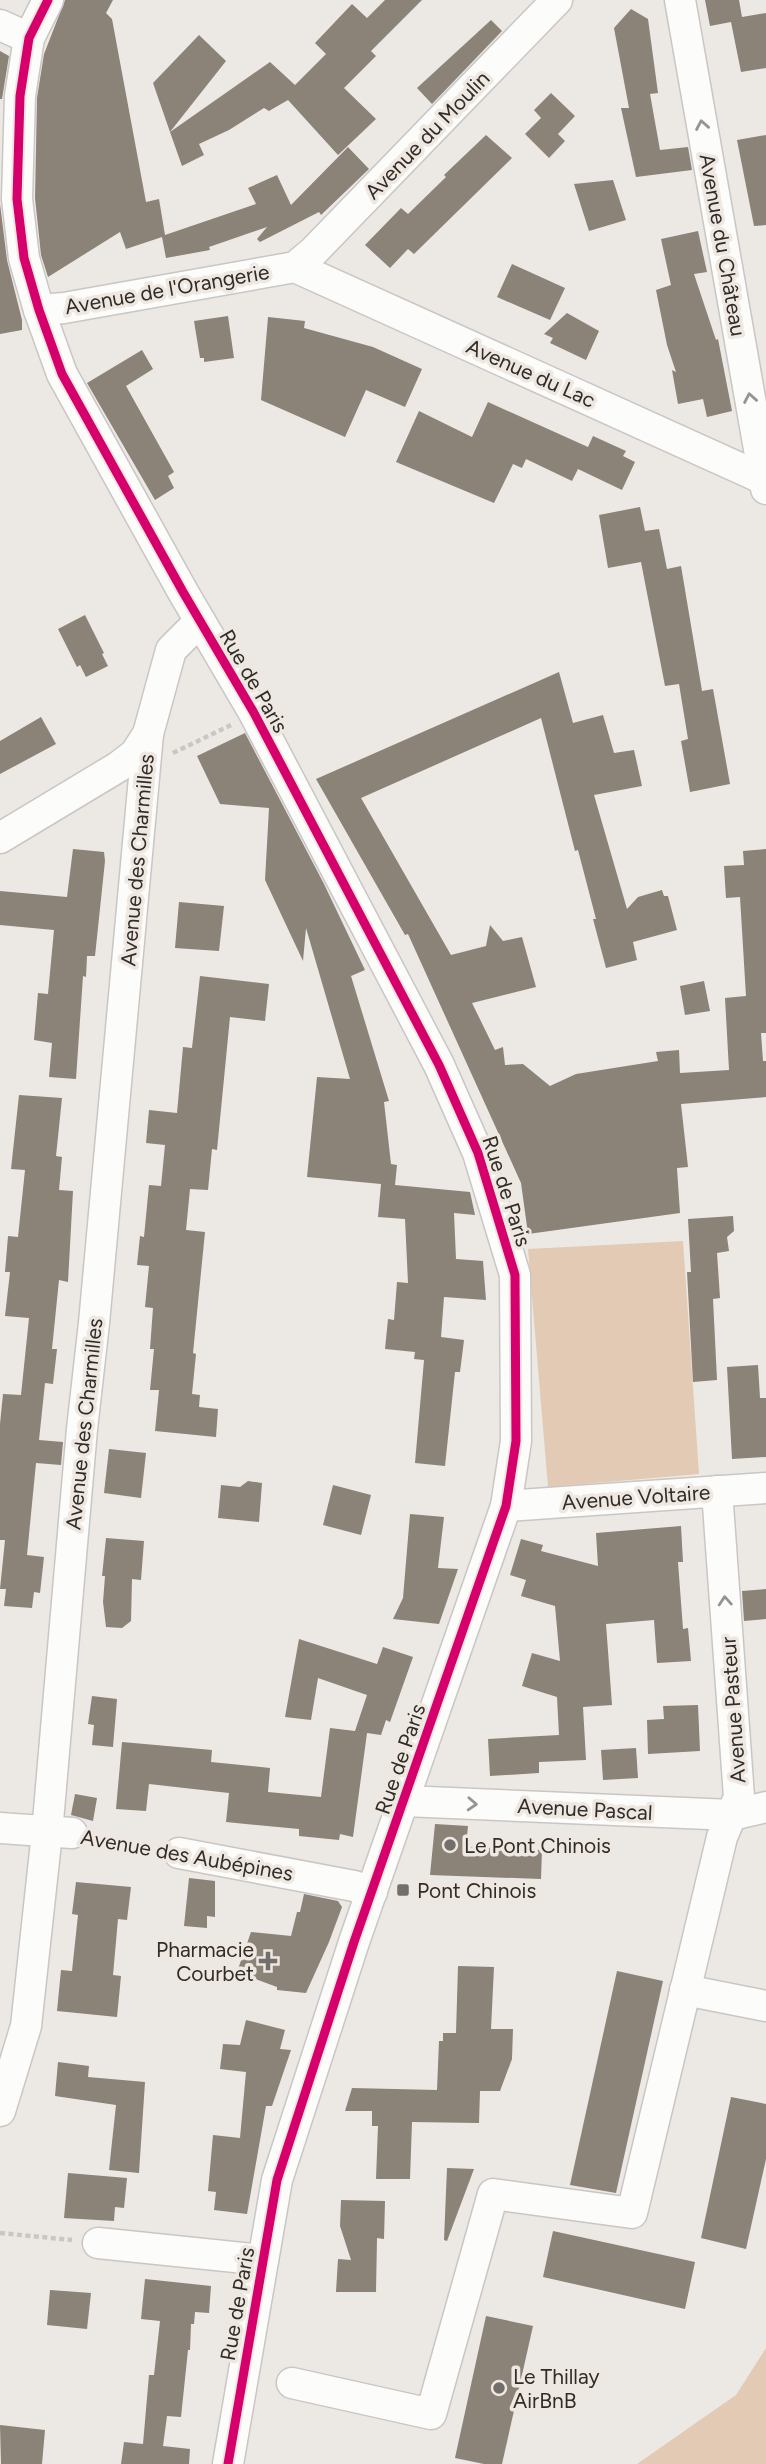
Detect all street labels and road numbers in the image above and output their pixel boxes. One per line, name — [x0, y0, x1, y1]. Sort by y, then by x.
street label: Avenue du Moulin — [360, 66, 494, 204]
street label: Avenue du Château — [695, 152, 751, 338]
street label: Avenue de l'Orangerie — [63, 259, 271, 319]
street label: Avenue du Lac — [463, 333, 599, 413]
street label: Rue de Paris — [214, 625, 294, 737]
street label: Avenue des Charmilles — [115, 753, 159, 967]
street label: Rue de Paris — [477, 1133, 537, 1249]
street label: Avenue des Charmilles — [60, 1317, 108, 1531]
street label: Avenue Voltaire — [561, 1479, 711, 1515]
street label: Avenue Pasteur — [715, 1636, 751, 1784]
street label: Rue de Paris — [369, 1701, 431, 1817]
street label: Avenue Pascal — [517, 1793, 653, 1825]
street label: Avenue des Aubépines — [79, 1824, 295, 1886]
street label: Rue de Paris — [215, 2245, 259, 2363]

